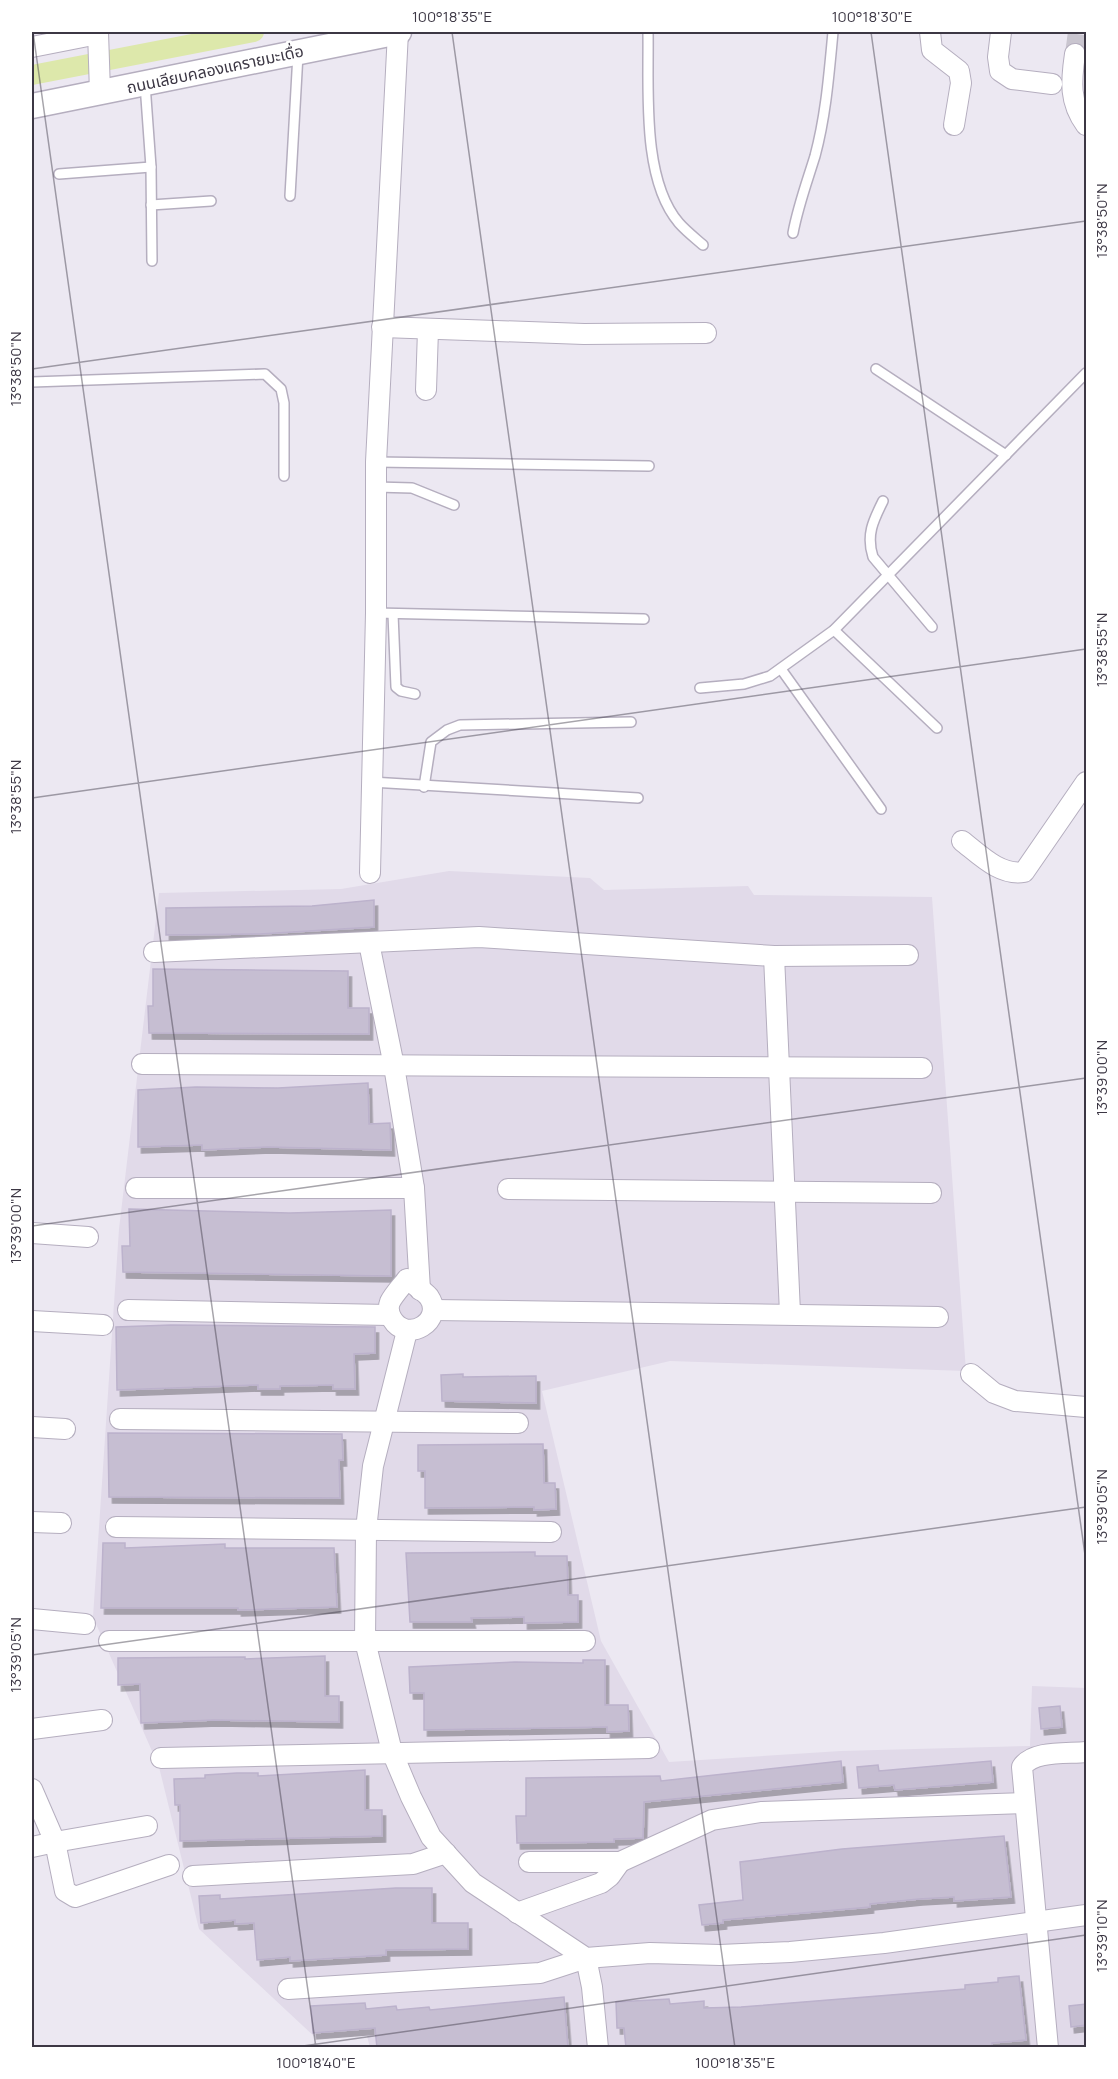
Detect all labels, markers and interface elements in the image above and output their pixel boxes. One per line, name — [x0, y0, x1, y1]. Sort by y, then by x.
text: 100°18'35"E — [412, 6, 492, 27]
text: 100°18'30"E — [832, 6, 912, 27]
street label: ถนนเลียบคลองแครายมะเดื่อ — [125, 40, 305, 98]
text: 13°38'50"N — [1091, 183, 1112, 259]
text: 13°38'50"N — [5, 331, 26, 407]
text: 13°38'55"N — [1091, 613, 1112, 687]
text: 13°38'55"N — [5, 760, 26, 834]
text: 13°39'00"N — [1091, 1040, 1112, 1116]
text: 13°39'00"N — [5, 1188, 26, 1264]
text: 13°39'05"N — [1091, 1469, 1112, 1545]
text: 13°39'05"N — [5, 1617, 26, 1693]
text: 13°39'10"N — [1091, 1900, 1112, 1972]
text: 100°18'40"E — [276, 2052, 356, 2073]
text: 100°18'35"E — [695, 2052, 775, 2073]

